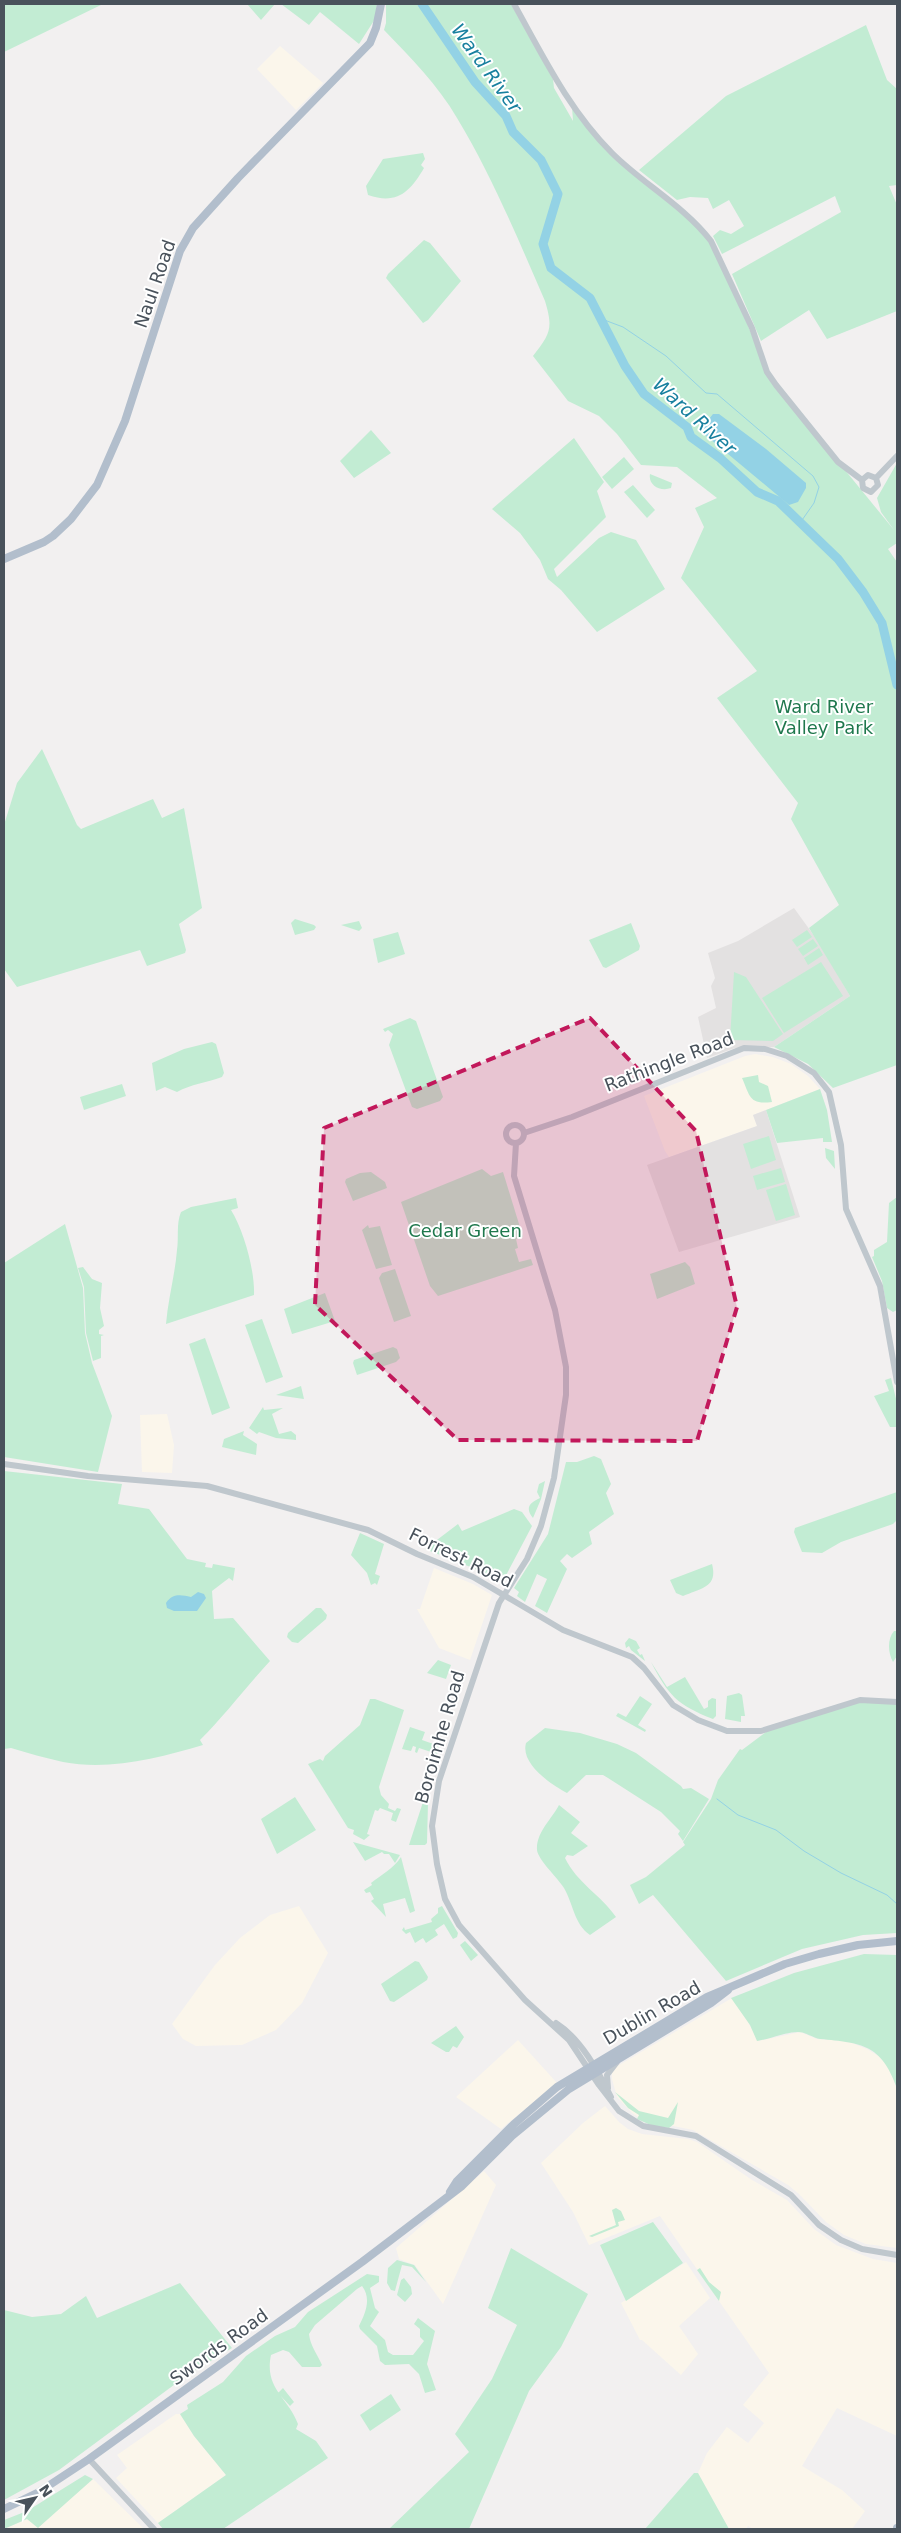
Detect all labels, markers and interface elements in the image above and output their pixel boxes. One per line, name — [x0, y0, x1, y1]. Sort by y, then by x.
water label: Ward River — [447, 19, 527, 118]
street label: Naul Road — [130, 237, 179, 331]
water label: Ward River — [649, 373, 742, 460]
park label: Ward River Valley Park — [775, 696, 874, 738]
street label: Rathingle Road — [601, 1027, 736, 1096]
park label: Cedar Green — [408, 1220, 522, 1241]
street label: Forrest Road — [406, 1523, 517, 1592]
street label: Boroimhe Road — [411, 1668, 469, 1806]
street label: Dublin Road — [599, 1976, 704, 2049]
street label: Swords Road — [166, 2304, 272, 2389]
north arrow — [10, 2473, 60, 2523]
text: N — [36, 2481, 56, 2500]

